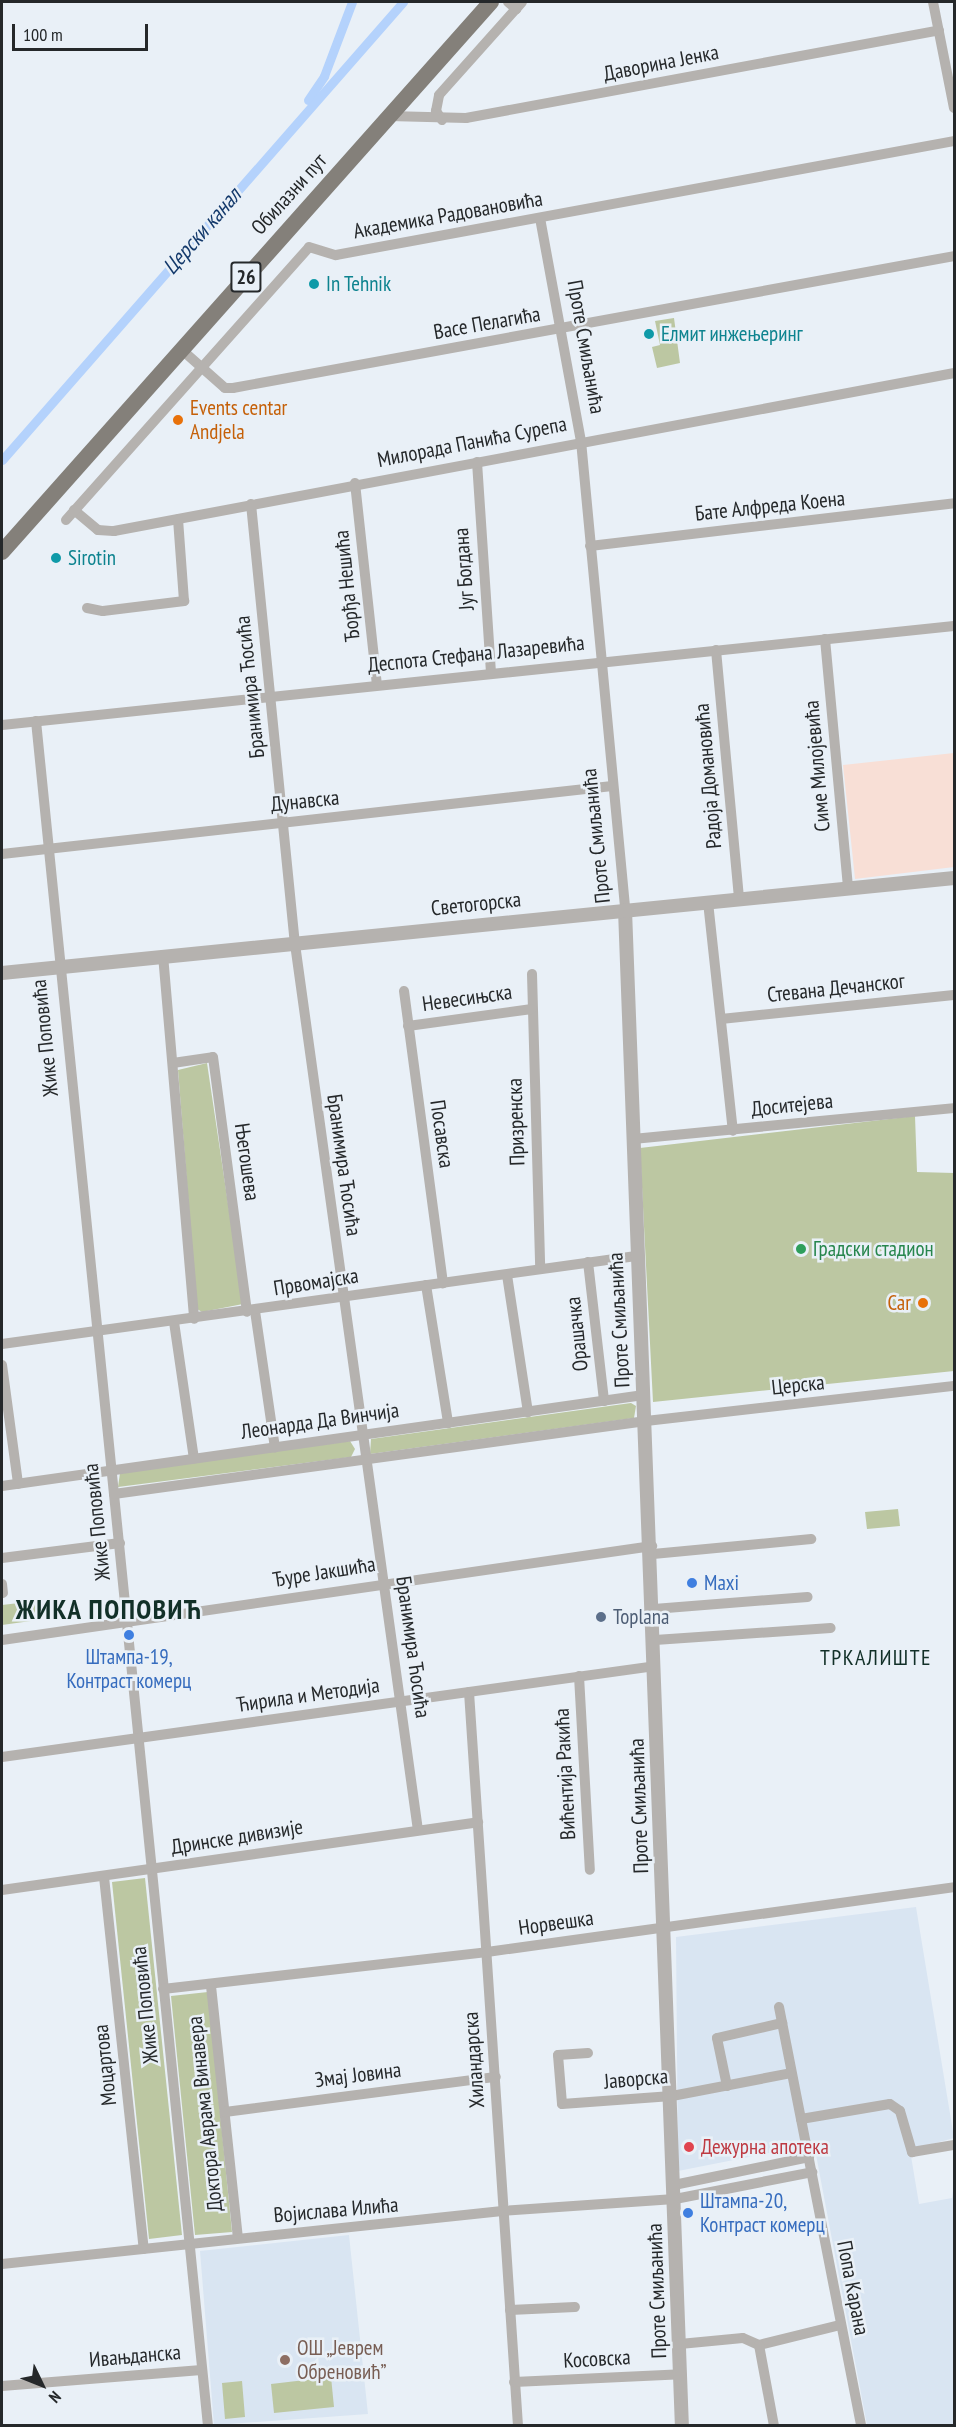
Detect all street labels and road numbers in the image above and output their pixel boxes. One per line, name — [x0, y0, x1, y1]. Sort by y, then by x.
street label: Даворина Јенка — [601, 39, 721, 87]
street label: Обилазни пут — [246, 148, 332, 240]
street label: Академика Радовановића — [351, 186, 545, 244]
road number: 26 — [230, 260, 262, 294]
street label: Проте Смиљанића — [562, 278, 610, 416]
street label: Васе Пелагића — [432, 301, 542, 345]
street label: Милорада Панића Сурепа — [375, 411, 569, 473]
street label: Бате Алфреда Коена — [693, 486, 847, 526]
street label: Југ Богдана — [449, 527, 479, 611]
street label: Ђорђа Нешића — [329, 529, 365, 643]
street label: Бранимира Ћосића — [230, 614, 270, 760]
street label: Деспота Стефана Лазаревића — [366, 630, 586, 678]
street label: Симе Милојевића — [799, 699, 835, 833]
street label: Радоја Домановића — [689, 702, 727, 850]
street label: Проте Смиљанића — [576, 767, 616, 905]
street label: Дунавска — [269, 785, 341, 817]
street label: Светогорска — [430, 887, 522, 921]
street label: Стевана Дечанског — [766, 968, 906, 1008]
street label: Жике Поповића — [26, 978, 64, 1098]
street label: Невесињска — [420, 979, 514, 1017]
street label: Призренска — [502, 1078, 530, 1166]
street label: Доситејева — [750, 1088, 834, 1122]
street label: Бранимира Ћосића — [322, 1092, 366, 1238]
street label: Посавска — [425, 1098, 459, 1170]
street label: Његошева — [229, 1122, 265, 1202]
street label: Проте Смиљанића — [603, 1252, 635, 1388]
street label: Првомајска — [272, 1263, 360, 1301]
street label: Орашачка — [561, 1295, 593, 1373]
street label: Церска — [770, 1370, 826, 1400]
street label: Леонарда Да Винчија — [239, 1397, 401, 1445]
street label: Жике Поповића — [78, 1462, 116, 1582]
street label: Ђуре Јакшића — [271, 1551, 377, 1593]
street label: Бранимира Ћосића — [391, 1574, 435, 1720]
street label: Ћирила и Методија — [235, 1672, 381, 1718]
street label: Вићентија Ракића — [549, 1707, 581, 1841]
street label: Проте Смиљанића — [624, 1738, 654, 1874]
street label: Дринске дивизије — [169, 1814, 305, 1860]
street label: Норвешка — [517, 1905, 595, 1941]
street label: Жике Поповића — [126, 1945, 164, 2065]
street label: Хиландарска — [458, 2011, 490, 2109]
street label: Доктора Аврама Винавера — [182, 2015, 228, 2213]
street label: Моцартова — [88, 2023, 122, 2107]
street label: Змај Јовина — [313, 2057, 403, 2093]
street label: Јаворска — [603, 2064, 669, 2094]
street label: Војислава Илића — [273, 2192, 399, 2228]
street label: Проте Смиљанића — [642, 2223, 672, 2359]
street label: Попа Карана — [831, 2239, 875, 2337]
street label: Ивањданска — [88, 2339, 182, 2373]
street label: Косовска — [563, 2345, 631, 2373]

